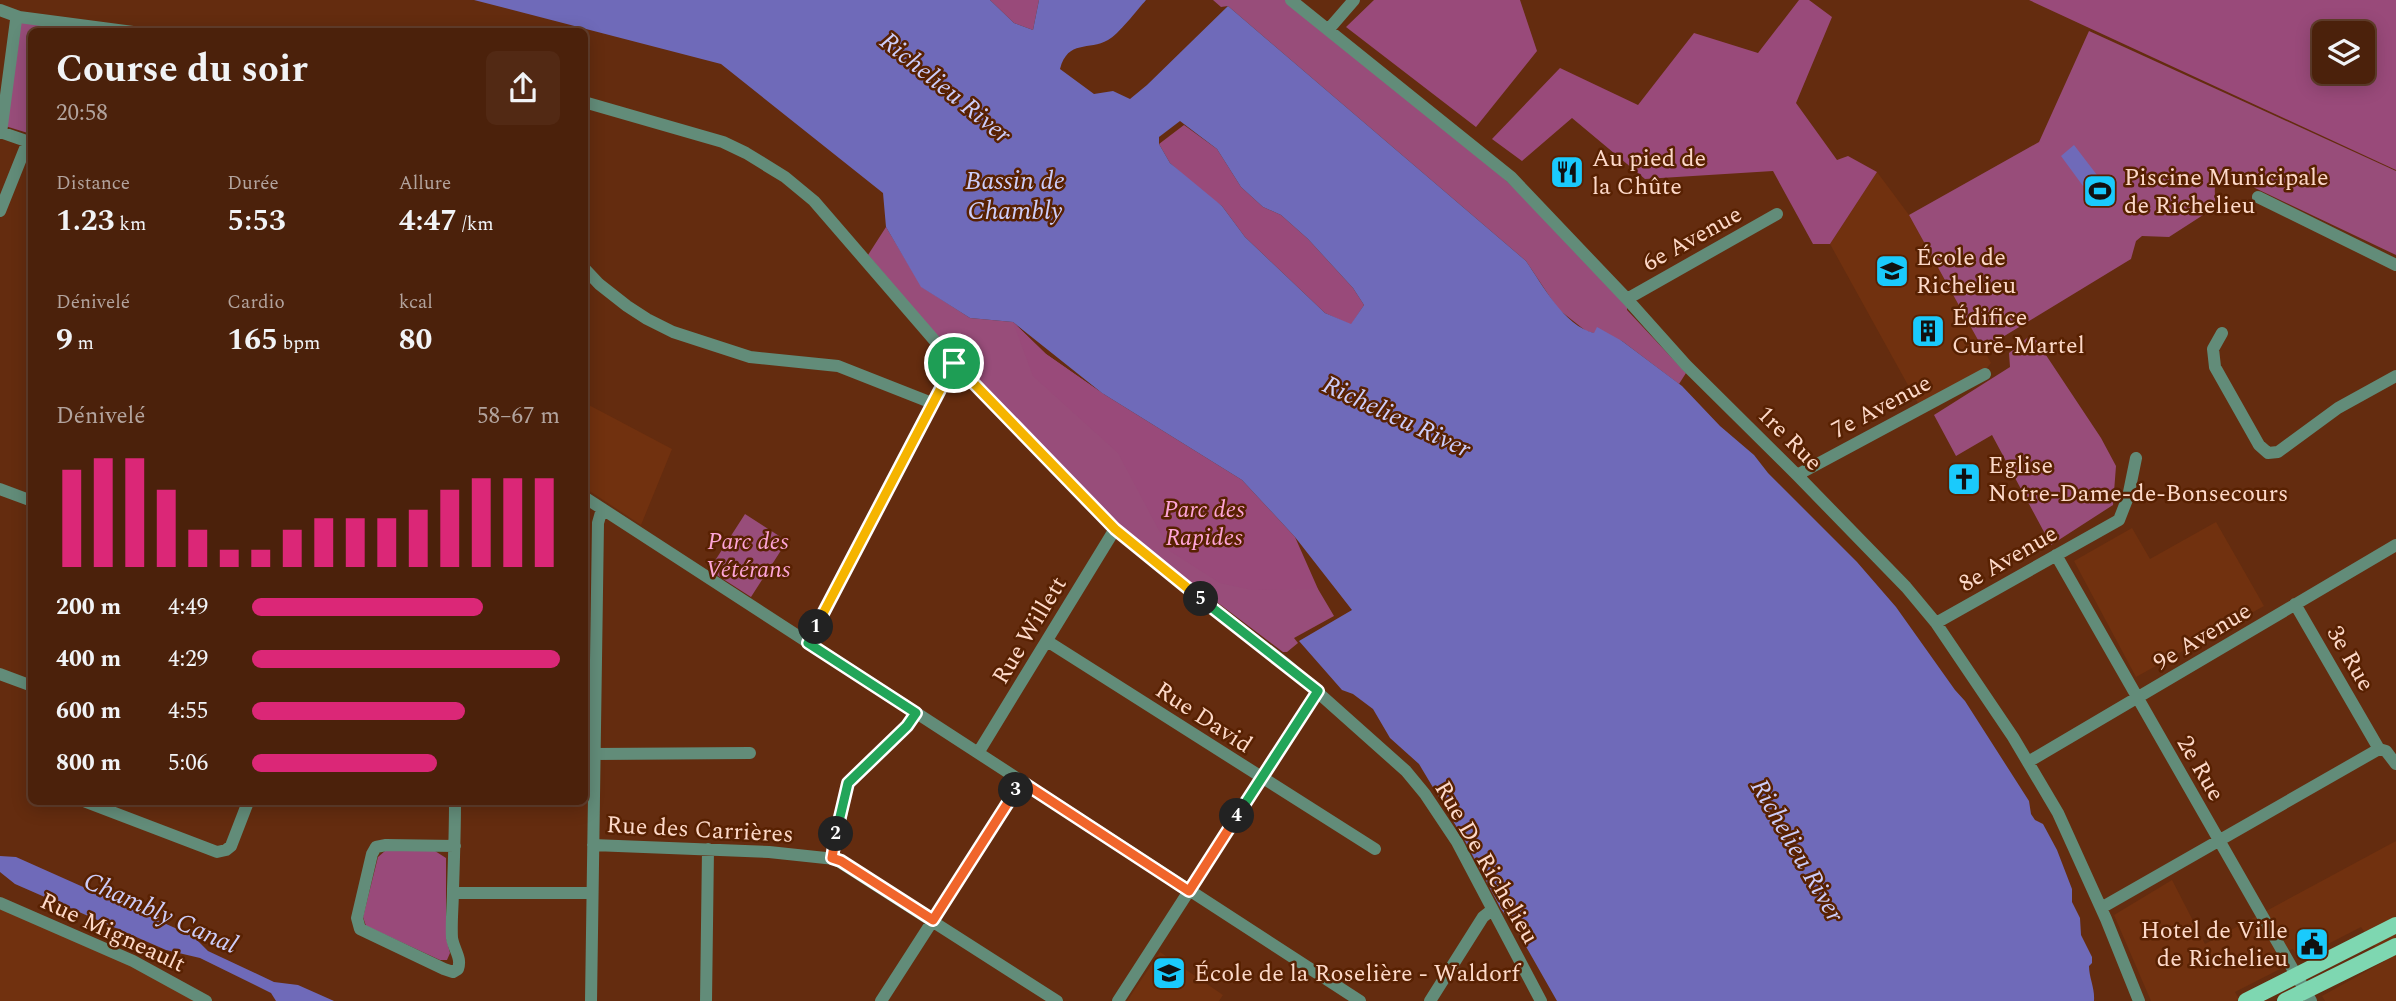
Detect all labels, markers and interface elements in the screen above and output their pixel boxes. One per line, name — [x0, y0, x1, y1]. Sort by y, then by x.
map controls — [2312, 21, 2375, 84]
button: layers — [2312, 21, 2375, 84]
water label: Richelieu River — [871, 22, 1021, 154]
text: Course du soir — [56, 41, 308, 99]
button: share — [486, 51, 560, 125]
text: 20:58 — [56, 96, 108, 131]
place label: Au pied de la Chûte — [1592, 141, 1706, 205]
restaurant icon: Au pied de la Chûte — [1548, 153, 1586, 191]
place label: Piscine Municipale de Richelieu — [2124, 160, 2329, 224]
water label: Bassin de Chambly — [965, 161, 1065, 231]
text: Distance — [56, 169, 130, 198]
text: Durée — [227, 169, 279, 198]
text: Allure — [399, 169, 451, 198]
sports icon: Piscine Municipale de Richelieu — [2081, 172, 2119, 210]
street label: 6e Avenue — [1636, 197, 1749, 281]
text: 1.23 — [56, 198, 115, 244]
text: 5:53 — [227, 198, 286, 244]
text: 4:47 — [399, 198, 457, 244]
text: km — [115, 210, 146, 239]
text: /km — [457, 210, 494, 239]
place label: École de Richelieu — [1916, 240, 2016, 304]
school or university icon: École de Richelieu — [1873, 252, 1911, 290]
text: Dénivelé — [56, 288, 130, 317]
text: Cardio — [227, 288, 285, 317]
text: kcal — [399, 288, 433, 317]
place label: Édifice Curē-Martel — [1952, 300, 2085, 364]
building icon: Édifice Curē-Martel — [1909, 312, 1947, 350]
text: 9 — [56, 317, 73, 363]
text: 165 — [227, 317, 278, 363]
text: 80 — [399, 317, 432, 363]
text: m — [73, 329, 94, 358]
text: bpm — [278, 329, 320, 358]
pin — [924, 333, 984, 393]
icon: arrive — [935, 344, 973, 382]
water label: Richelieu River — [1316, 365, 1478, 469]
street label: 7e Avenue — [1825, 365, 1938, 448]
street label: 1re Rue — [1748, 398, 1830, 480]
text: Dénivelé — [56, 399, 146, 434]
text: 58–67 m — [477, 399, 560, 434]
place label: Eglise Notre-Dame-de-Bonsecours — [1988, 448, 2288, 512]
church icon: Eglise Notre-Dame-de-Bonsecours — [1945, 460, 1983, 498]
park label: Parc des Rapides — [1163, 492, 1245, 556]
street label: 8e Avenue — [1952, 516, 2065, 602]
park label: Parc des Vétérans — [706, 524, 791, 588]
street label: Rue Willett — [983, 570, 1076, 691]
pin: 5 — [1184, 582, 1218, 616]
text: 5 — [1195, 584, 1206, 613]
text: 200 m — [56, 590, 121, 625]
text: 4:49 — [168, 590, 208, 625]
street label: 9e Avenue — [2147, 593, 2258, 680]
pin: 1 — [798, 610, 834, 644]
text: 1 — [810, 612, 821, 641]
street label: 3e Rue — [2317, 619, 2383, 698]
text: 400 m — [56, 642, 121, 677]
text: 4:29 — [168, 642, 208, 677]
street label: Rue David — [1148, 673, 1259, 763]
text: 600 m — [56, 694, 121, 729]
text: 4:55 — [168, 694, 208, 729]
street label: 2e Rue — [2167, 729, 2233, 808]
text: 800 m — [56, 746, 121, 781]
text: 5:06 — [168, 746, 208, 781]
water label: Richelieu River — [1740, 771, 1855, 931]
pin: 3 — [998, 772, 1034, 808]
street label: Rue De Richelieu — [1425, 774, 1548, 951]
text: 3 — [1010, 775, 1021, 804]
pin: 4 — [1220, 798, 1254, 834]
text: 4 — [1231, 801, 1242, 830]
street label: Rue des Carrières — [606, 807, 794, 853]
pin: 2 — [818, 816, 854, 852]
text: 2 — [830, 819, 841, 848]
water label: Chambly Canal — [77, 861, 244, 965]
street label: Rue Migneault — [34, 883, 191, 982]
place label: Hotel de Ville de Richelieu — [2140, 913, 2288, 977]
public building icon: Hotel de Ville de Richelieu — [2293, 925, 2331, 963]
school or university icon: École de la Roselière - Waldorf — [1150, 954, 1188, 992]
place label: École de la Roselière - Waldorf — [1194, 956, 1522, 992]

